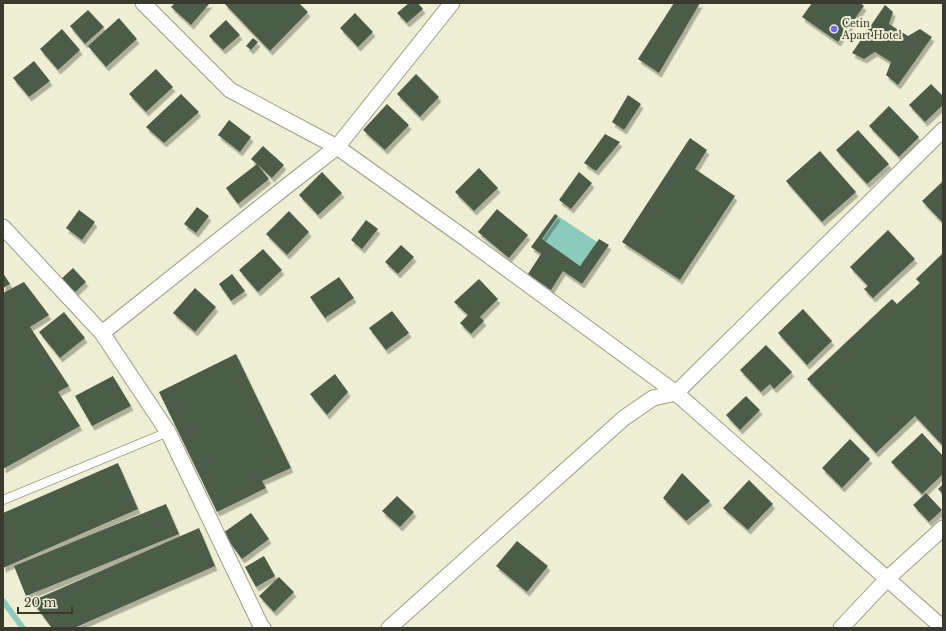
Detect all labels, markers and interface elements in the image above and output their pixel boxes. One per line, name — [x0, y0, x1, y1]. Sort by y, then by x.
place label: Çetin Apart Hotel — [841, 17, 902, 42]
marker: Çetin Apart Hotel — [829, 24, 839, 34]
scale bar — [18, 589, 72, 615]
text: 20 m — [24, 595, 56, 610]

